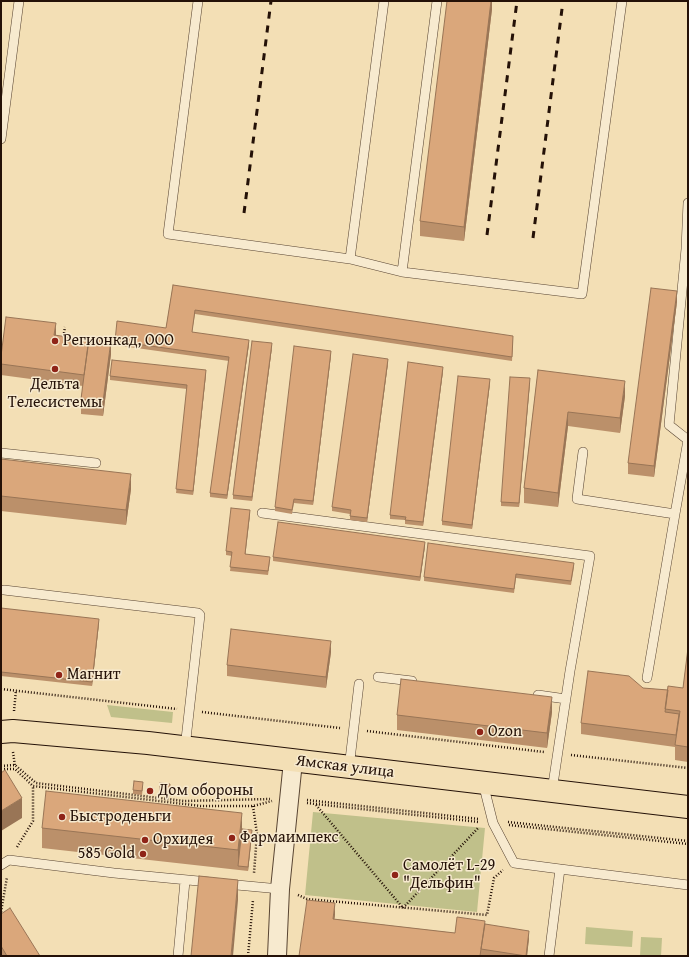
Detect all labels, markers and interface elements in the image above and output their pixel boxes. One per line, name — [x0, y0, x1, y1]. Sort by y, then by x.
place label: Регионкад, ООО — [63, 331, 174, 351]
marker: Регионкад, ООО — [50, 336, 60, 346]
marker: Дельта Телесистемы — [50, 364, 60, 374]
place label: Дельта Телесистемы — [8, 375, 102, 413]
place label: Магнит — [67, 665, 120, 685]
marker: Магнит — [54, 670, 64, 680]
place label: Ozon — [488, 722, 522, 742]
marker: Ozon — [475, 727, 485, 737]
street label: Ямская улица — [295, 751, 395, 783]
place label: Дом обороны — [158, 781, 253, 801]
marker: Дом обороны — [145, 786, 155, 796]
place label: Быстроденьги — [70, 807, 171, 827]
marker: Быстроденьги — [57, 812, 67, 822]
place label: Фармаимпекс — [240, 828, 339, 848]
place label: Орхидея — [153, 830, 213, 850]
marker: Фармаимпекс — [227, 833, 237, 843]
marker: Орхидея — [140, 835, 150, 845]
place label: 585 Gold — [78, 844, 135, 864]
marker: 585 Gold — [138, 849, 148, 859]
place label: Самолёт L-29 "Дельфин" — [403, 856, 495, 894]
marker: Самолёт L-29 "Дельфин" — [390, 870, 400, 880]

